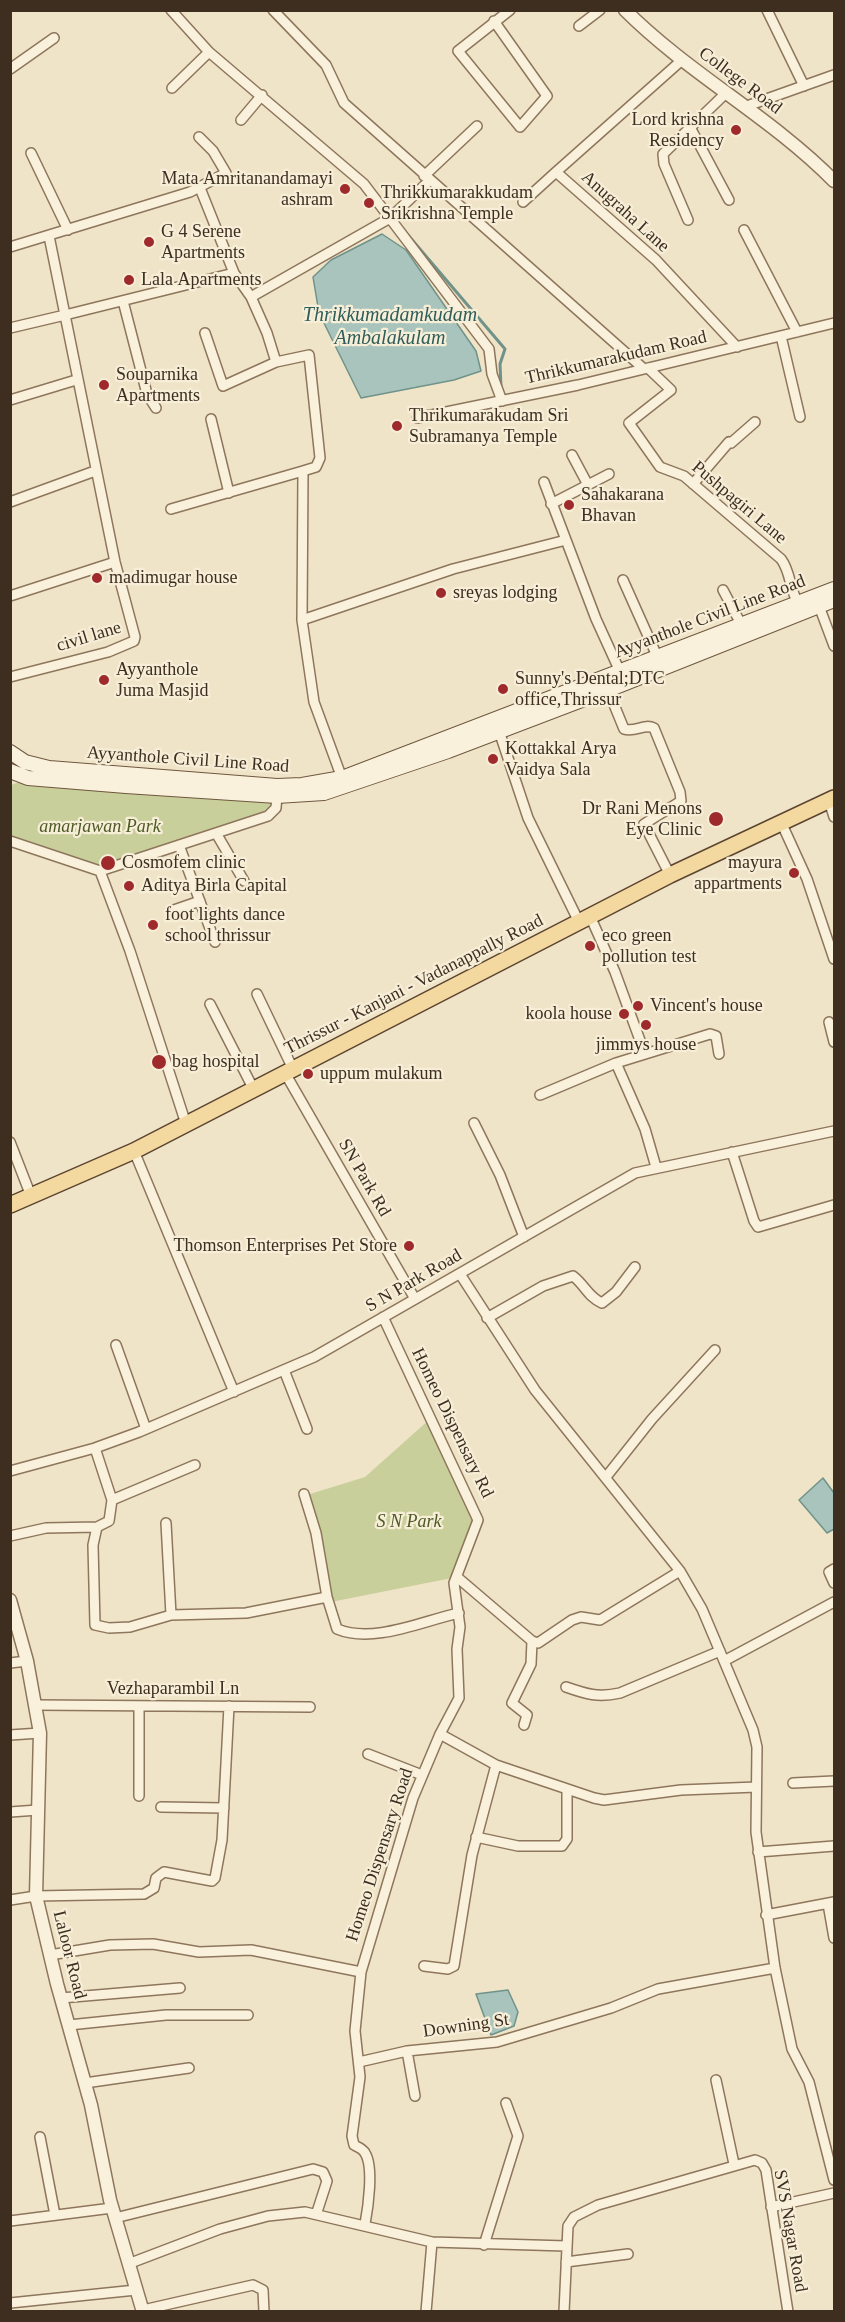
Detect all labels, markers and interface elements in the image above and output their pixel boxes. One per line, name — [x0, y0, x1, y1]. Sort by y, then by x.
street label: College Road — [694, 43, 786, 119]
place label: Lord krishna Residency — [632, 109, 724, 152]
marker: Lord krishna Residency — [729, 123, 743, 137]
street label: Anugraha Lane — [576, 167, 674, 257]
place label: Mata Amritanandamayi ashram — [162, 168, 333, 210]
marker: Mata Amritanandamayi ashram — [338, 182, 352, 196]
place label: Thrikkumarakkudam Srikrishna Temple — [381, 182, 533, 224]
marker: Thrikkumarakkudam Srikrishna Temple — [362, 196, 376, 210]
place label: G 4 Serene Apartments — [161, 221, 245, 264]
marker: G 4 Serene Apartments — [142, 235, 156, 249]
place label: Lala Apartments — [141, 269, 261, 291]
marker: Lala Apartments — [122, 273, 136, 287]
water label: Thrikkumadamkudam Ambalakulam — [303, 304, 477, 351]
street label: Thrikkumarakudam Road — [523, 327, 709, 389]
place label: Souparnika Apartments — [116, 364, 200, 406]
marker: Souparnika Apartments — [97, 378, 111, 392]
place label: Thrikumarakudam Sri Subramanya Temple — [409, 405, 568, 448]
marker: Thrikumarakudam Sri Subramanya Temple — [390, 419, 404, 433]
street label: Pushpagiri Lane — [687, 457, 791, 549]
place label: Sahakarana Bhavan — [581, 484, 664, 526]
marker: Sahakarana Bhavan — [562, 498, 576, 512]
place label: madimugar house — [109, 567, 237, 589]
marker: madimugar house — [90, 571, 104, 585]
street label: Ayyanthole Civil Line Road — [611, 571, 809, 663]
place label: sreyas lodging — [453, 582, 557, 604]
marker: sreyas lodging — [434, 586, 448, 600]
street label: civil lane — [54, 617, 124, 657]
place label: Ayyanthole Juma Masjid — [116, 659, 208, 702]
place label: Sunny's Dental;DTC office,Thrissur — [515, 668, 665, 710]
marker: Ayyanthole Juma Masjid — [97, 673, 111, 687]
marker: Sunny's Dental;DTC office,Thrissur — [496, 682, 510, 696]
place label: Kottakkal Arya Vaidya Sala — [505, 738, 616, 780]
street label: Ayyanthole Civil Line Road — [86, 742, 290, 778]
marker: Kottakkal Arya Vaidya Sala — [486, 752, 500, 766]
place label: Dr Rani Menons Eye Clinic — [582, 798, 702, 840]
marker: Dr Rani Menons Eye Clinic — [707, 810, 725, 828]
park label: amarjawan Park — [39, 816, 161, 838]
place label: Cosmofem clinic — [122, 852, 245, 874]
place label: mayura appartments — [694, 852, 782, 894]
marker: Cosmofem clinic — [99, 854, 117, 872]
marker: mayura appartments — [787, 866, 801, 880]
place label: Aditya Birla Capital — [141, 875, 287, 897]
marker: Aditya Birla Capital — [122, 879, 136, 893]
place label: foot lights dance school thrissur — [165, 904, 285, 946]
street label: Thrissur - Kanjani - Vadanappally Road — [281, 910, 547, 1060]
marker: foot lights dance school thrissur — [146, 918, 160, 932]
place label: eco green pollution test — [602, 925, 696, 968]
marker: eco green pollution test — [583, 939, 597, 953]
place label: Vincent's house — [650, 995, 763, 1017]
marker: Vincent's house — [631, 999, 645, 1013]
place label: koola house — [526, 1003, 612, 1025]
marker: koola house — [617, 1007, 631, 1021]
marker: jimmys house — [639, 1018, 653, 1032]
place label: jimmys house — [596, 1034, 696, 1056]
place label: bag hospital — [172, 1051, 259, 1073]
marker: bag hospital — [150, 1053, 168, 1071]
place label: uppum mulakum — [320, 1063, 442, 1085]
marker: uppum mulakum — [301, 1067, 315, 1081]
street label: SN Park Rd — [333, 1135, 395, 1221]
place label: Thomson Enterprises Pet Store — [174, 1235, 397, 1257]
marker: Thomson Enterprises Pet Store — [402, 1239, 416, 1253]
street label: S N Park Road — [362, 1245, 466, 1317]
street label: Homeo Dispensary Rd — [406, 1345, 498, 1501]
park label: S N Park — [377, 1511, 441, 1533]
street label: Vezhaparambil Ln — [107, 1678, 239, 1700]
street label: Homeo Dispensary Road — [342, 1766, 418, 1944]
street label: Laloor Road — [48, 1908, 90, 2002]
street label: Downing St — [422, 2009, 510, 2043]
street label: SVS Nagar Road — [769, 2168, 811, 2294]

